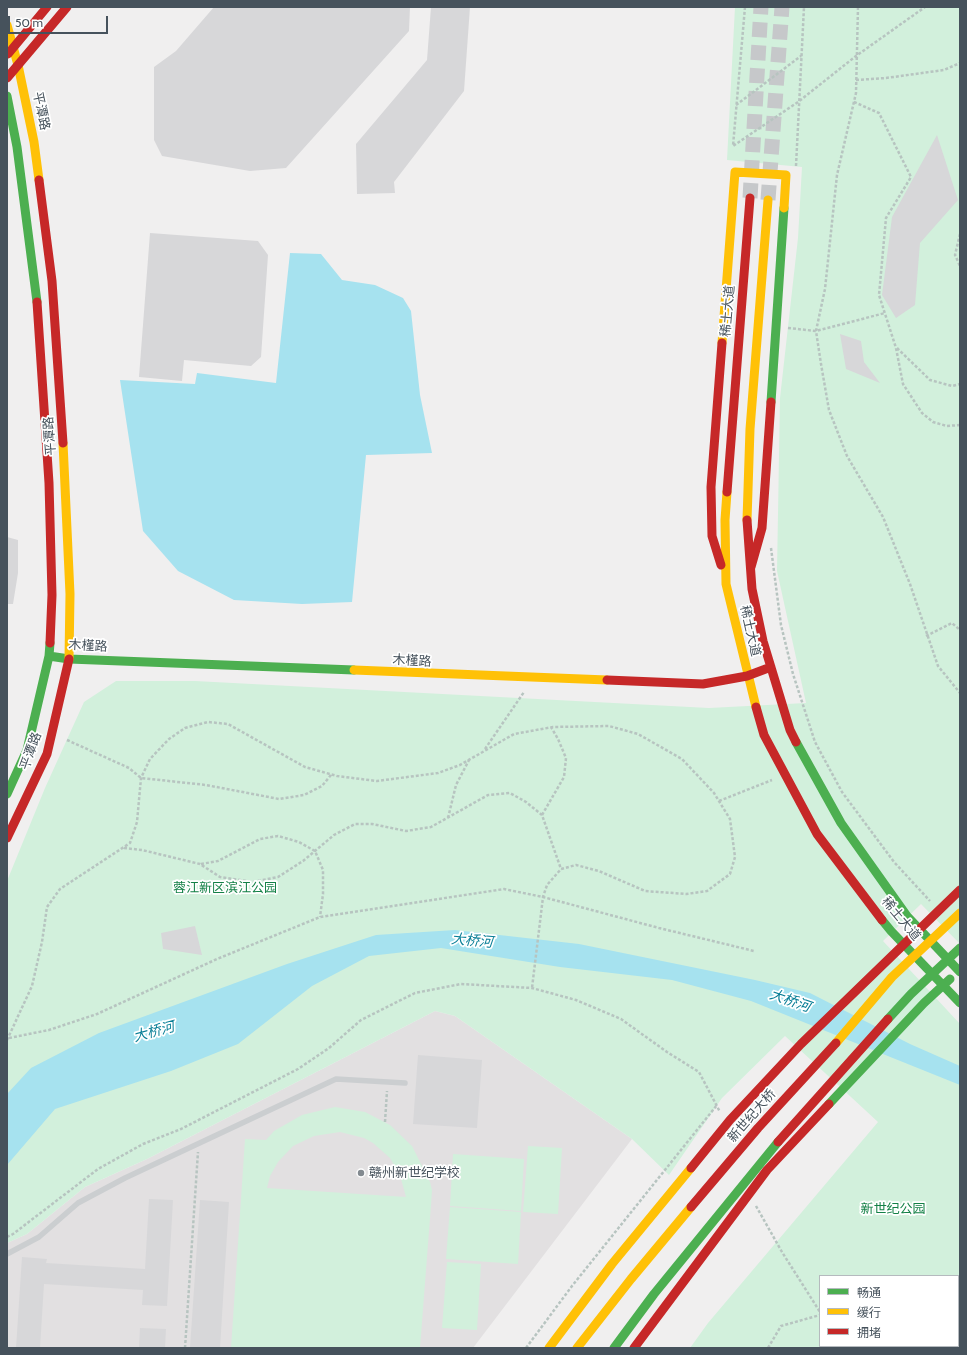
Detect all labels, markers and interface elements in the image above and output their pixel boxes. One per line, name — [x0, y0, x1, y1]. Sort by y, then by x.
scale bar — [10, 8, 110, 34]
text: 50 m — [15, 15, 43, 30]
street label: 平潭路 — [29, 90, 53, 132]
street label: 稀土大道 — [718, 284, 738, 338]
street label: 平潭路 — [41, 416, 59, 456]
street label: 稀土大道 — [737, 604, 763, 658]
street label: 木槿路 — [68, 637, 108, 655]
street label: 木槿路 — [392, 652, 432, 670]
street label: 平潭路 — [17, 730, 45, 772]
park label: 蓉江新区滨江公园 — [173, 880, 277, 896]
street label: 稀土大道 — [878, 894, 924, 944]
water label: 大桥河 — [450, 931, 494, 951]
water label: 大桥河 — [767, 986, 813, 1016]
water label: 大桥河 — [132, 1018, 176, 1046]
street label: 新世纪大桥 — [725, 1086, 779, 1146]
place label: 赣州新世纪学校 — [369, 1165, 460, 1181]
marker: 赣州新世纪学校 — [356, 1168, 366, 1178]
park label: 新世纪公园 — [861, 1201, 925, 1217]
legend — [819, 1275, 959, 1347]
text: 畅通 — [857, 1285, 881, 1300]
text: 缓行 — [857, 1305, 881, 1320]
text: 拥堵 — [857, 1325, 881, 1340]

